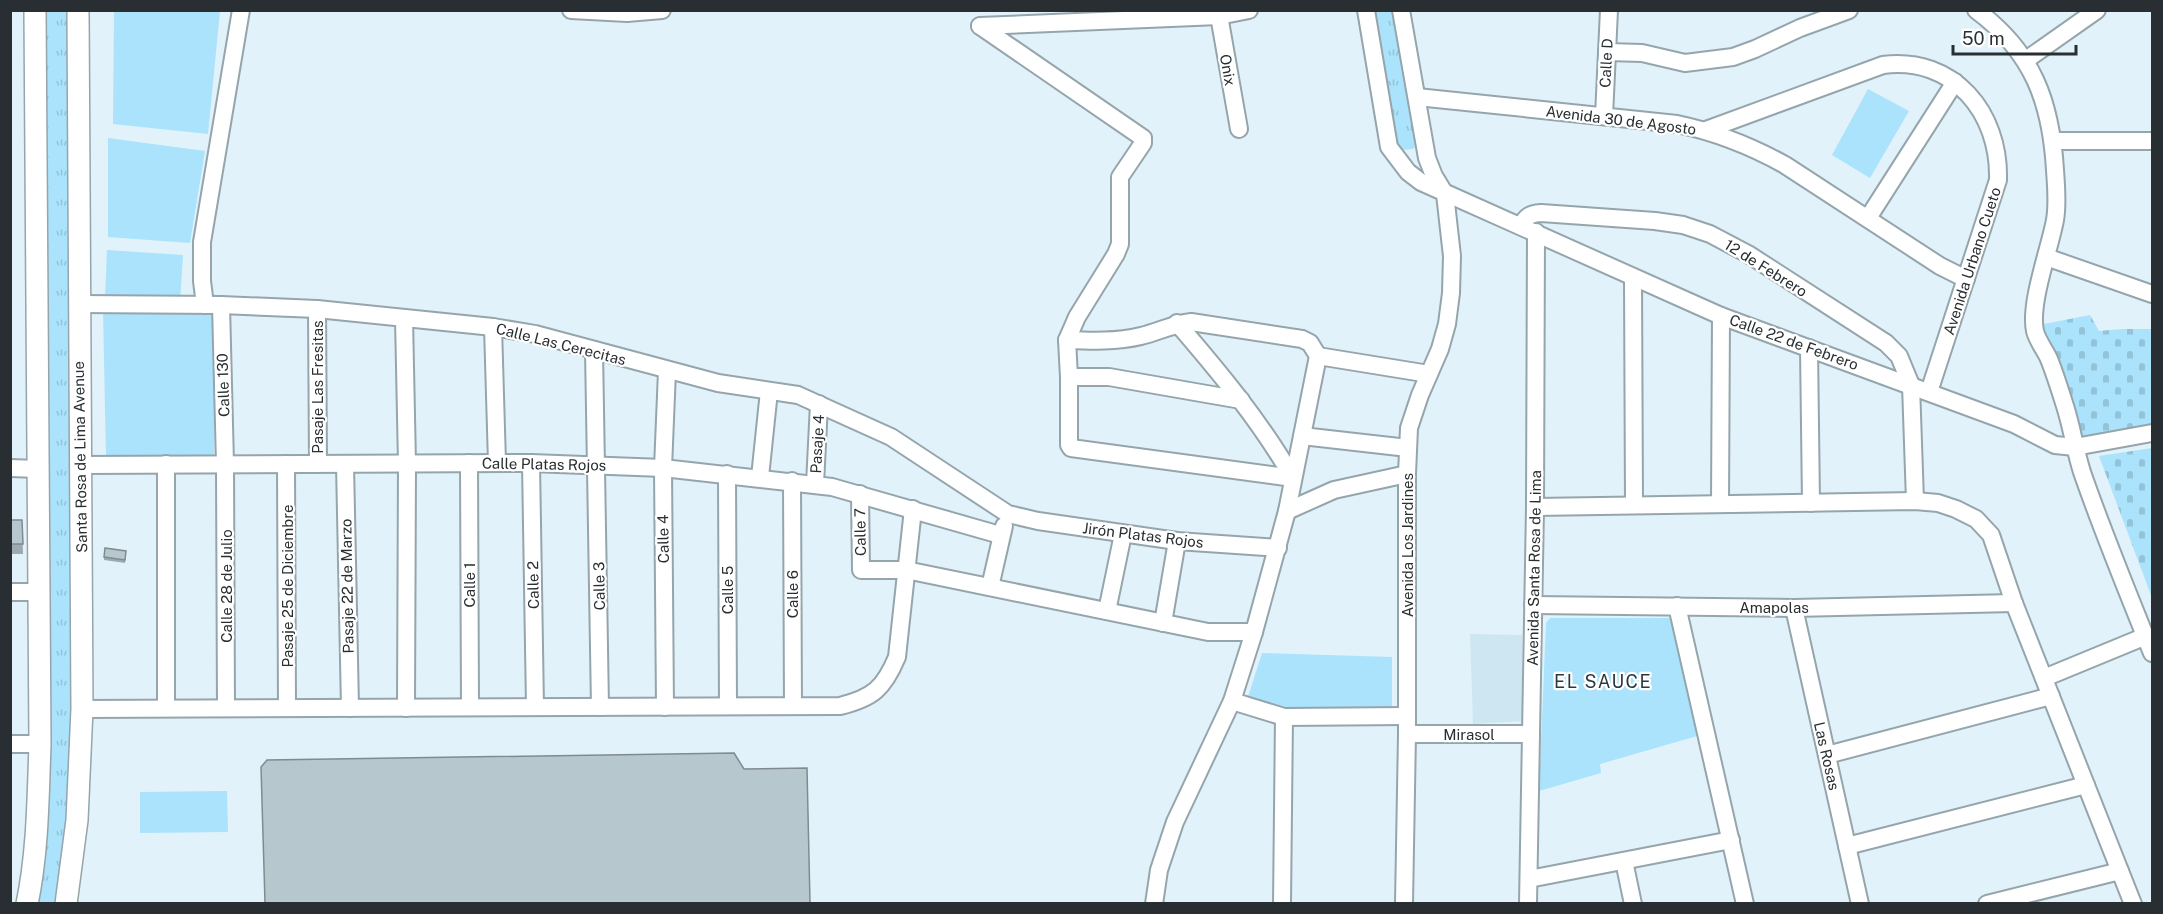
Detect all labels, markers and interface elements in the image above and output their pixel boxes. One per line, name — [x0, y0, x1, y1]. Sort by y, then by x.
scale bar — [1953, 18, 2076, 56]
text: 50 m — [1962, 28, 2005, 49]
street label: Calle D — [1596, 38, 1616, 88]
street label: Onix — [1217, 53, 1239, 87]
street label: Avenida 30 de Agosto — [1545, 102, 1697, 138]
street label: Avenida Urbano Cueto — [1940, 185, 2004, 337]
street label: 12 de Febrero — [1722, 236, 1810, 300]
street label: Calle 22 de Febrero — [1727, 311, 1861, 373]
street label: Pasaje Las Fresitas — [309, 320, 326, 454]
street label: Calle Las Cerecitas — [494, 320, 628, 368]
street label: Calle 130 — [213, 353, 233, 417]
street label: Santa Rosa de Lima Avenue — [70, 361, 90, 553]
street label: Pasaje 4 — [807, 414, 827, 474]
street label: Calle Platas Rojos — [482, 454, 606, 474]
street label: Avenida Santa Rosa de Lima — [1524, 470, 1544, 666]
street label: Avenida Los Jardines — [1399, 473, 1416, 617]
street label: Pasaje 25 de Diciembre — [279, 504, 296, 668]
street label: Calle 7 — [851, 508, 869, 556]
street label: Calle 4 — [654, 515, 672, 563]
street label: Pasaje 22 de Marzo — [337, 518, 357, 654]
street label: Jirón Platas Rojos — [1082, 519, 1204, 551]
street label: Calle 28 de Julio — [218, 529, 235, 643]
street label: Calle 2 — [524, 561, 542, 609]
street label: Calle 1 — [461, 562, 478, 608]
street label: Calle 3 — [590, 562, 608, 610]
street label: Calle 5 — [719, 566, 736, 614]
street label: Calle 6 — [784, 570, 801, 618]
street label: Amapolas — [1739, 599, 1809, 616]
district label: EL SAUCE — [1554, 671, 1652, 692]
street label: Las Rosas — [1811, 720, 1843, 792]
street label: Mirasol — [1443, 726, 1495, 743]

